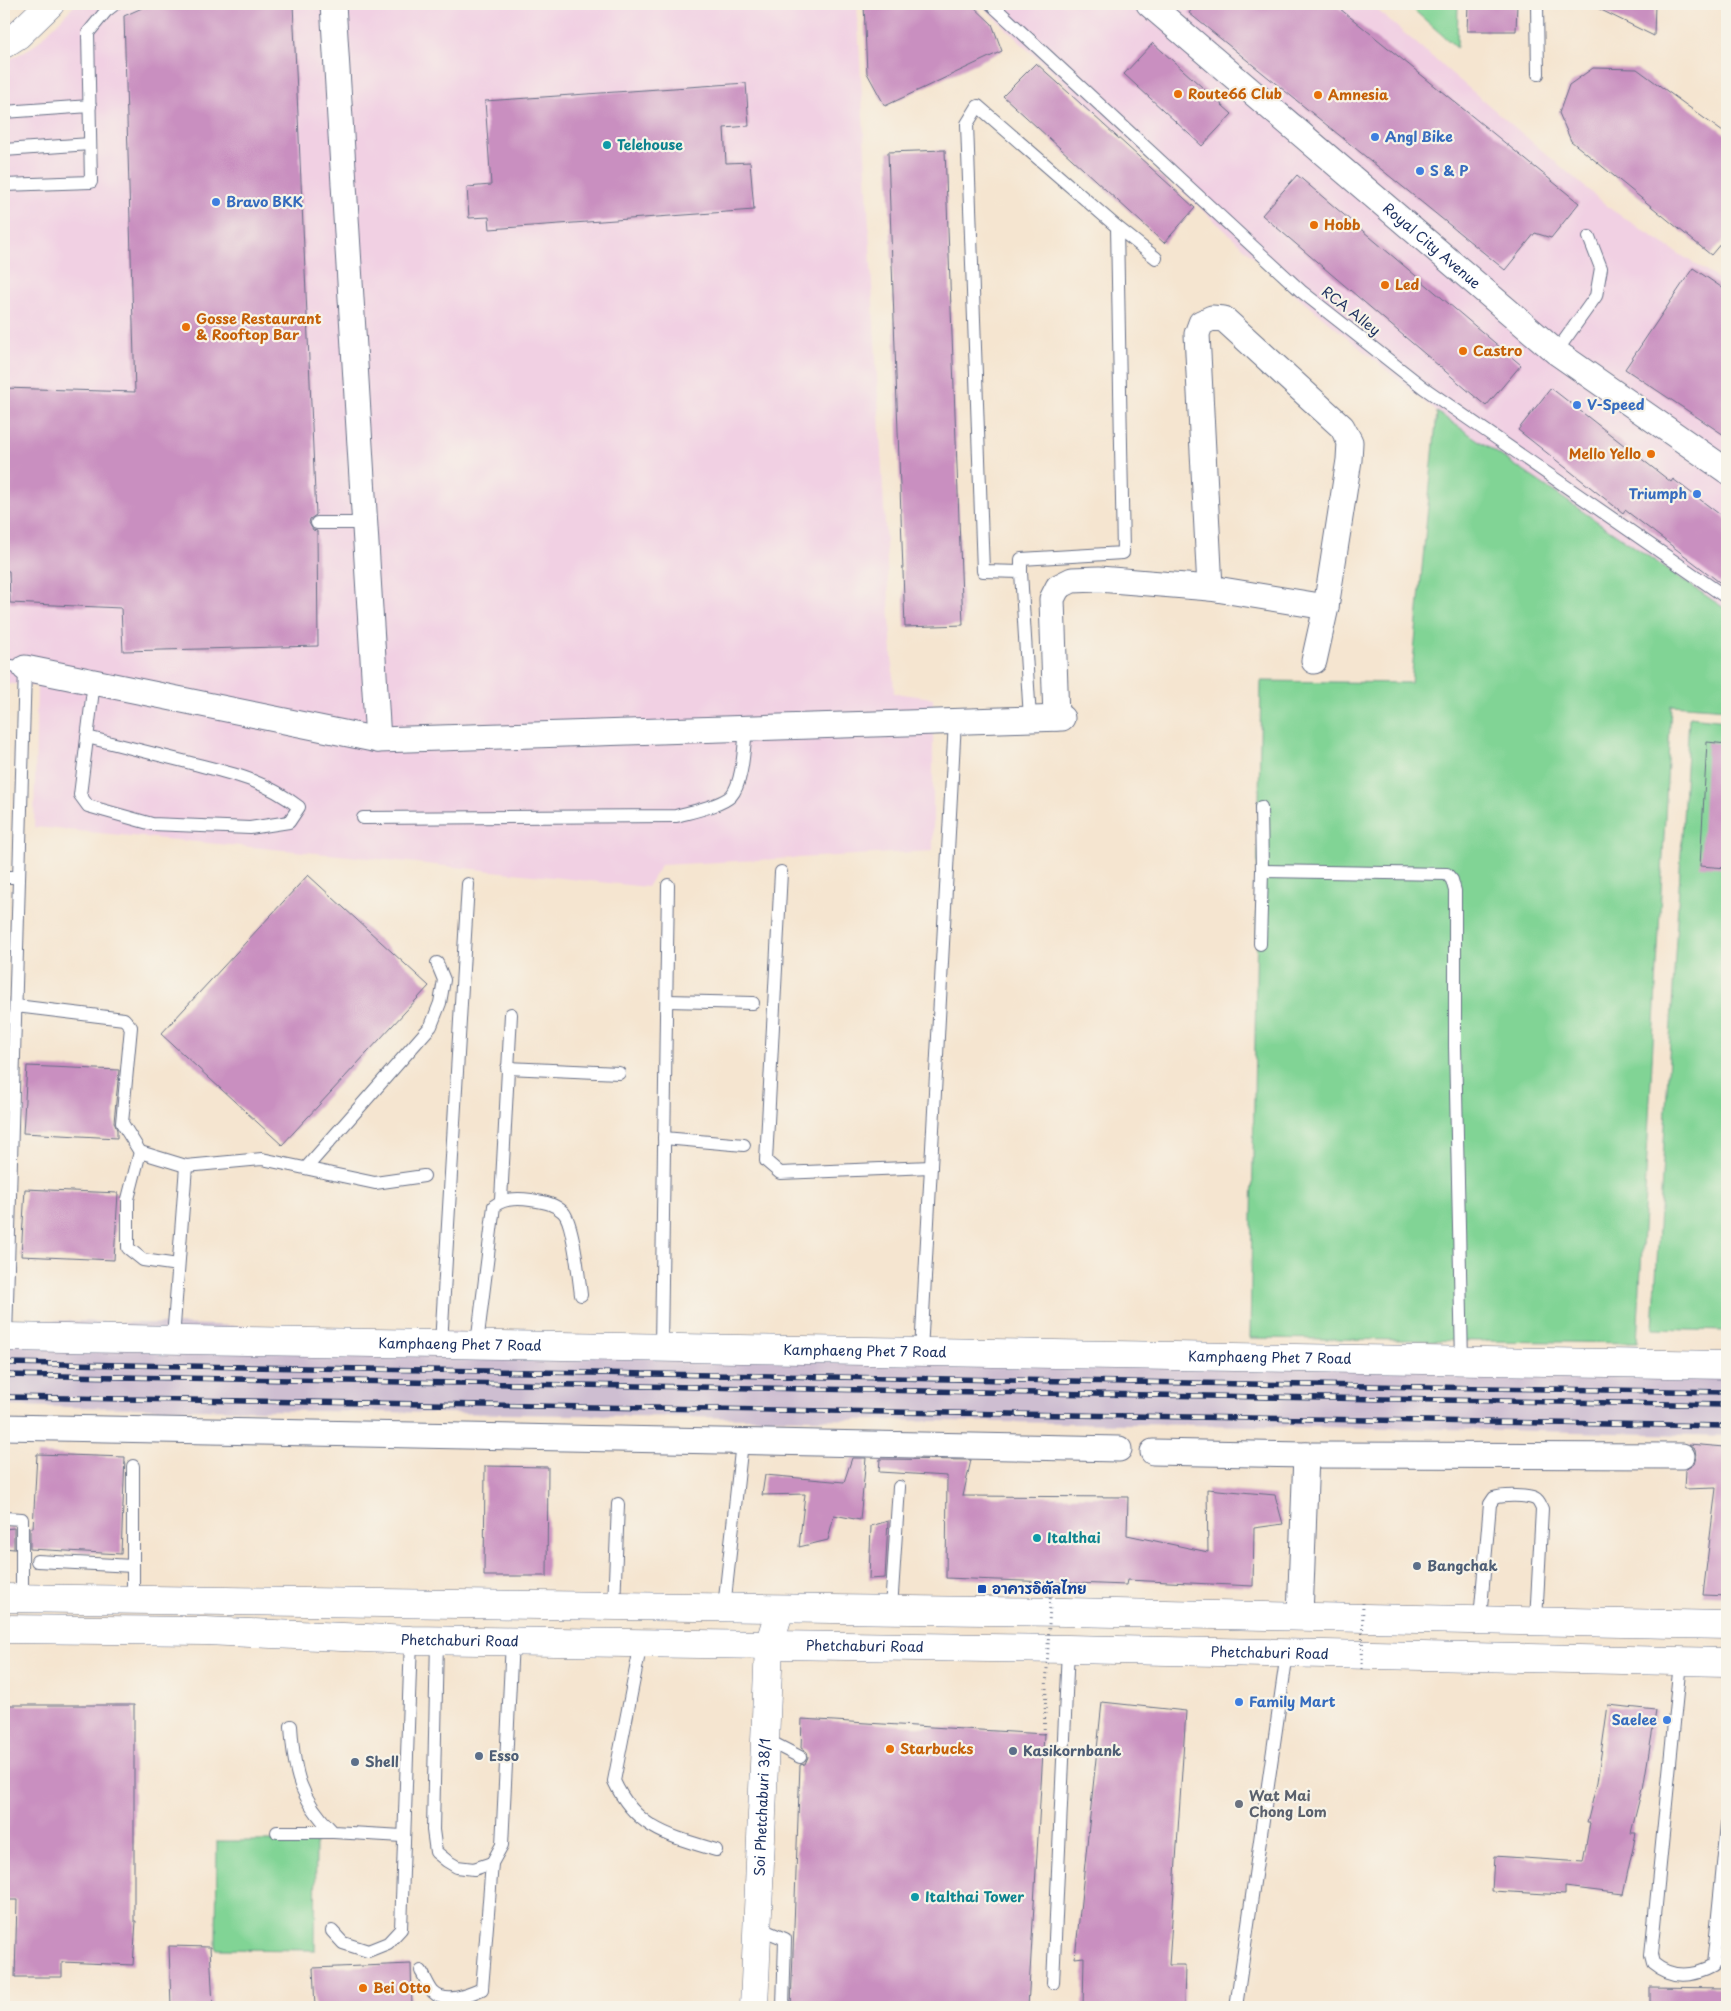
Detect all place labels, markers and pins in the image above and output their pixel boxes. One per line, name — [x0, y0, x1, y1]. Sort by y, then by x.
place label: Route66 Club — [1188, 83, 1282, 104]
place label: Amnesia — [1328, 84, 1389, 105]
marker: Route66 Club — [1172, 88, 1184, 100]
marker: Amnesia — [1312, 89, 1324, 101]
place label: Angl Bike — [1385, 126, 1453, 147]
marker: Angl Bike — [1369, 131, 1381, 143]
place label: Telehouse — [617, 134, 683, 155]
marker: Telehouse — [601, 139, 613, 151]
place label: S & P — [1430, 160, 1468, 181]
marker: S & P — [1414, 165, 1426, 177]
place label: Bravo BKK — [226, 191, 304, 212]
marker: Bravo BKK — [210, 196, 222, 208]
place label: Hobb — [1324, 214, 1360, 235]
marker: Hobb — [1308, 219, 1320, 231]
place label: Led — [1395, 274, 1420, 295]
marker: Led — [1379, 279, 1391, 291]
place label: Gosse Restaurant & Rooftop Bar — [196, 308, 322, 345]
marker: Gosse Restaurant & Rooftop Bar — [180, 321, 192, 333]
place label: Castro — [1473, 340, 1522, 361]
marker: Castro — [1457, 345, 1469, 357]
place label: V-Speed — [1587, 394, 1645, 415]
marker: V-Speed — [1571, 399, 1583, 411]
place label: Mello Yello — [1569, 443, 1641, 464]
marker: Mello Yello — [1645, 448, 1657, 460]
place label: Triumph — [1629, 483, 1687, 504]
marker: Triumph — [1691, 488, 1703, 500]
place label: Italthai — [1047, 1527, 1101, 1548]
marker: Italthai — [1031, 1532, 1043, 1544]
place label: Bangchak — [1427, 1555, 1498, 1576]
marker: Bangchak — [1411, 1560, 1423, 1572]
place label: อาคารอิตัลไทย — [992, 1578, 1087, 1599]
marker: อาคารอิตัลไทย — [976, 1583, 988, 1595]
place label: Family Mart — [1249, 1691, 1336, 1712]
marker: Family Mart — [1233, 1696, 1245, 1708]
place label: Saelee — [1612, 1709, 1657, 1730]
marker: Saelee — [1661, 1714, 1673, 1726]
place label: Starbucks — [900, 1738, 974, 1759]
place label: Kasikornbank — [1023, 1740, 1122, 1761]
marker: Starbucks — [884, 1743, 896, 1755]
place label: Esso — [489, 1745, 519, 1766]
marker: Kasikornbank — [1007, 1745, 1019, 1757]
marker: Esso — [473, 1750, 485, 1762]
place label: Shell — [365, 1751, 399, 1772]
marker: Shell — [349, 1756, 361, 1768]
place label: Wat Mai Chong Lom — [1249, 1785, 1327, 1822]
marker: Wat Mai Chong Lom — [1233, 1798, 1245, 1810]
place label: Italthai Tower — [925, 1886, 1024, 1907]
marker: Italthai Tower — [909, 1891, 921, 1903]
place label: Bei Otto — [373, 1977, 431, 1998]
marker: Bei Otto — [357, 1982, 369, 1994]

